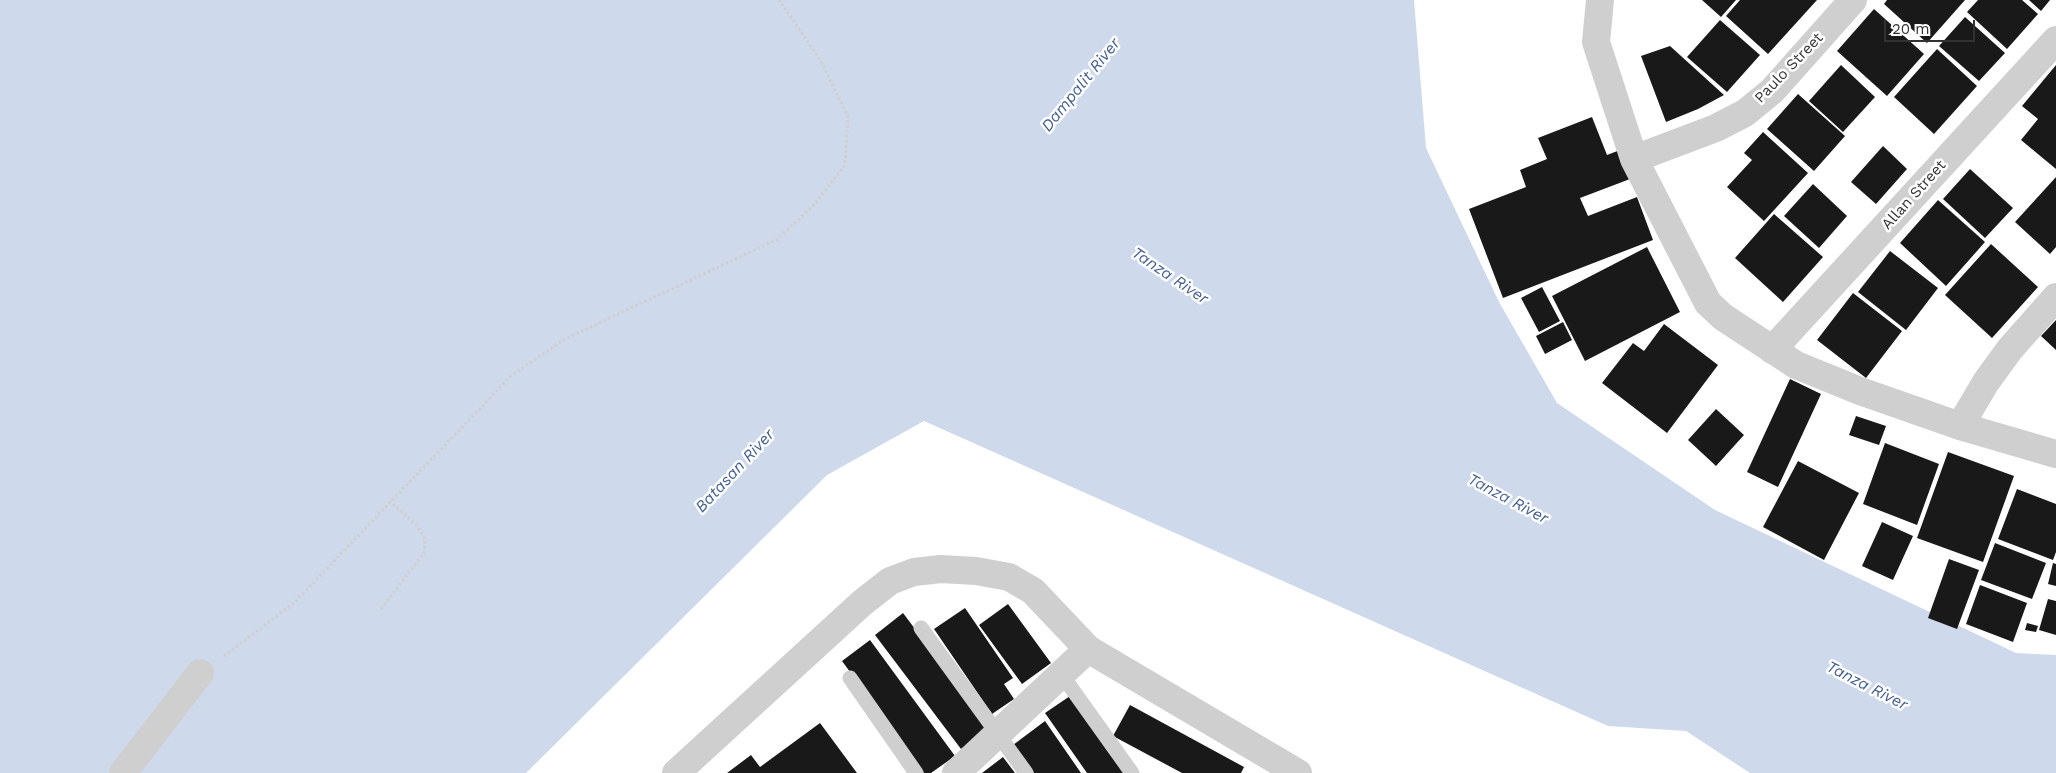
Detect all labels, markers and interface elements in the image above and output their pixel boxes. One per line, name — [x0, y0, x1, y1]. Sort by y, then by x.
scale bar — [1886, 10, 1977, 42]
text: 20 m — [1892, 20, 1930, 38]
street label: Paulo Street — [1751, 29, 1827, 107]
water label: Dampalit River — [1038, 35, 1124, 135]
street label: Allan Street — [1878, 157, 1950, 233]
water label: Tanza River — [1128, 243, 1212, 309]
water label: Batasan River — [691, 425, 779, 517]
water label: Tanza River — [1464, 470, 1552, 528]
water label: Tanza River — [1823, 657, 1911, 715]

